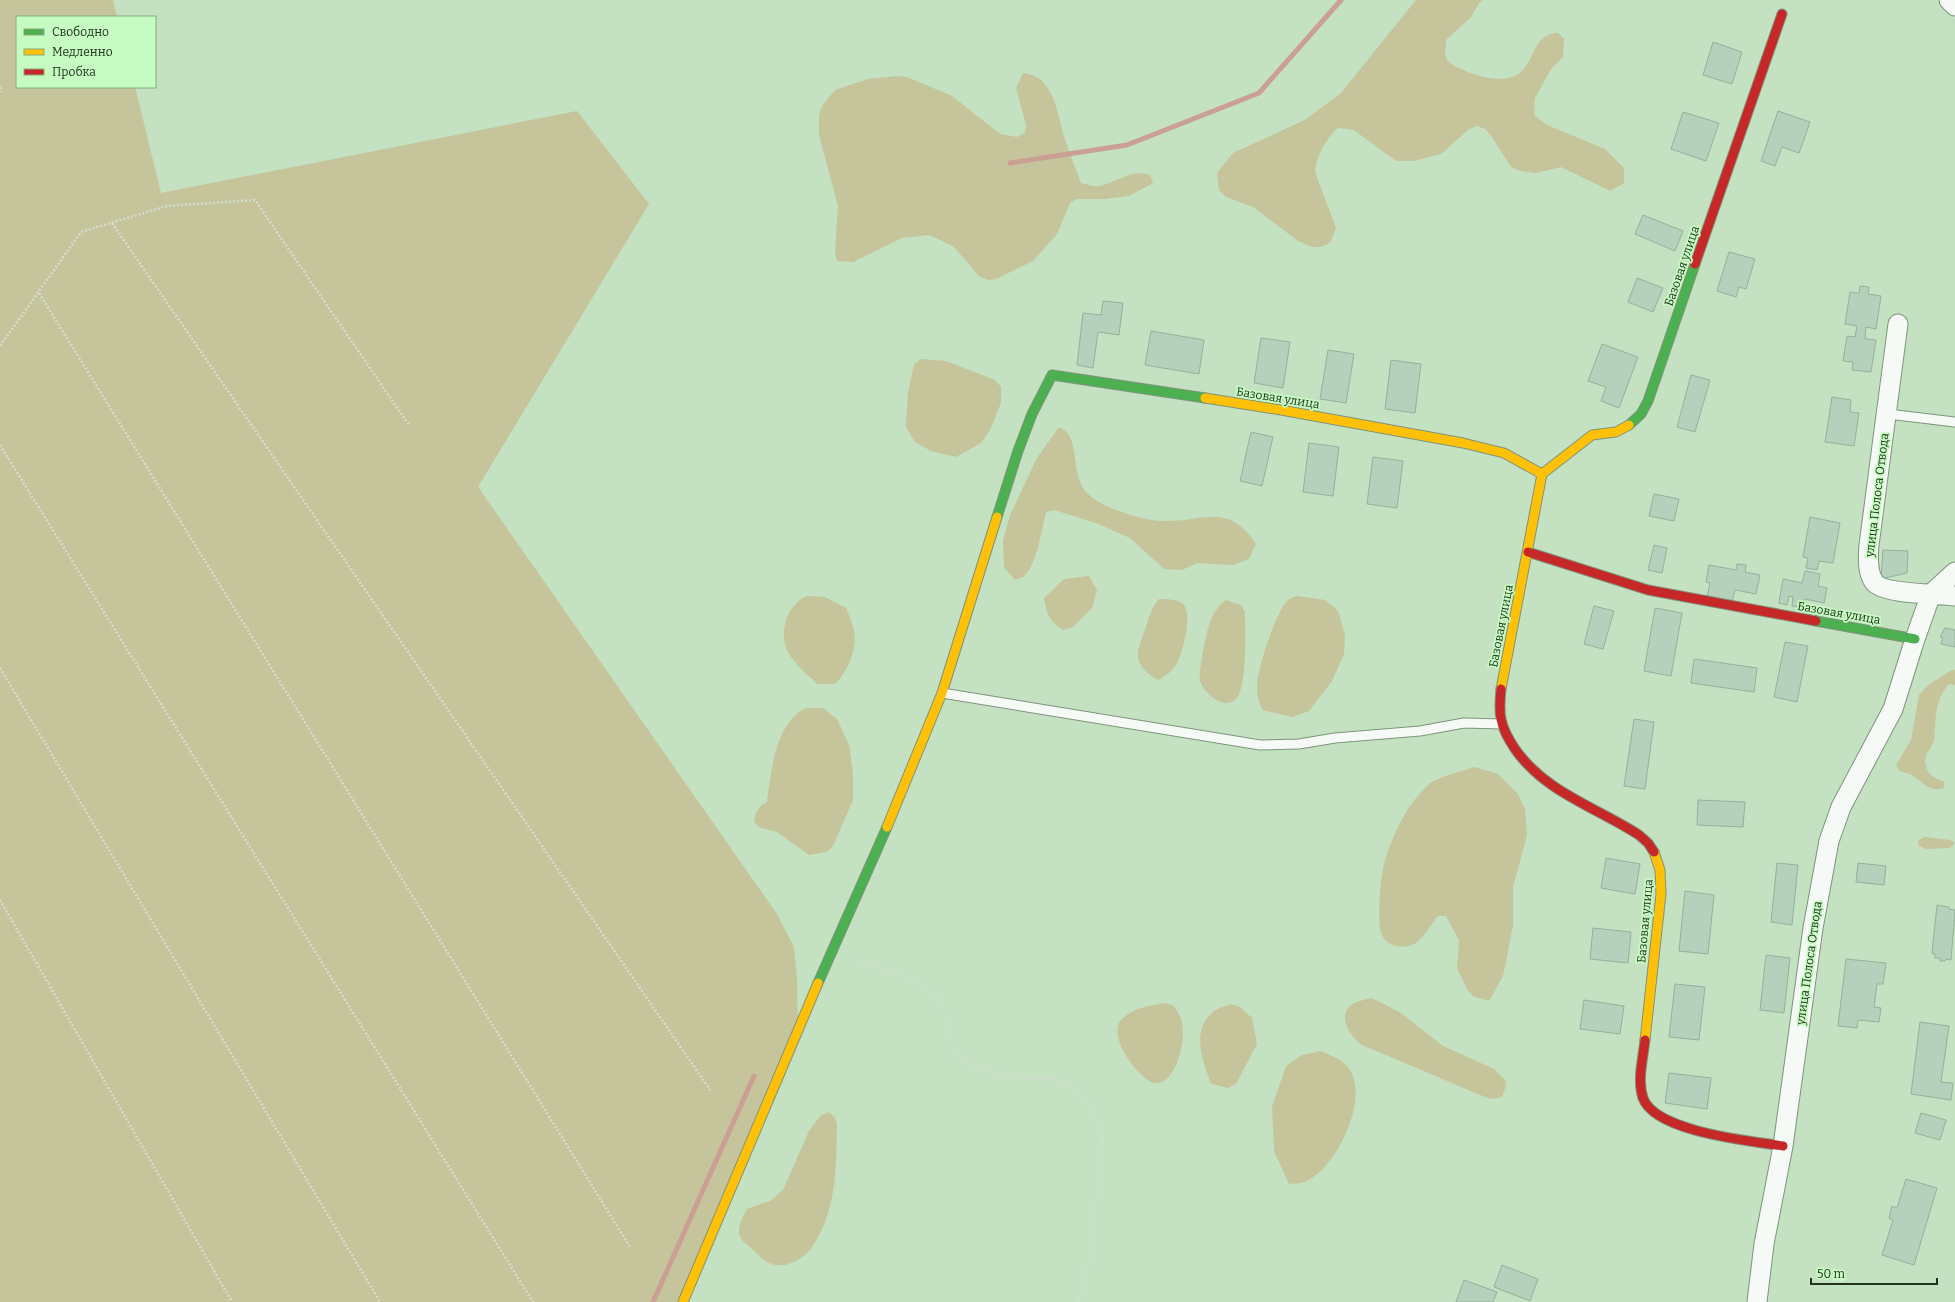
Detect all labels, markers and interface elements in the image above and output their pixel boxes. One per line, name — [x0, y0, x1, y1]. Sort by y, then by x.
legend — [16, 16, 156, 88]
text: Свободно — [52, 25, 109, 39]
text: Медленно — [52, 45, 113, 59]
text: Пробка — [52, 65, 96, 79]
street label: Базовая улица — [1662, 224, 1702, 308]
street label: Базовая улица — [1235, 384, 1321, 412]
street label: улица Полоса Отвода — [1862, 432, 1892, 559]
street label: Базовая улица — [1486, 583, 1516, 669]
street label: Базовая улица — [1796, 599, 1882, 627]
street label: Базовая улица — [1634, 878, 1656, 964]
street label: улица Полоса Отвода — [1793, 900, 1825, 1027]
scale bar — [1811, 1260, 1937, 1286]
text: 50 m — [1817, 1267, 1846, 1281]

